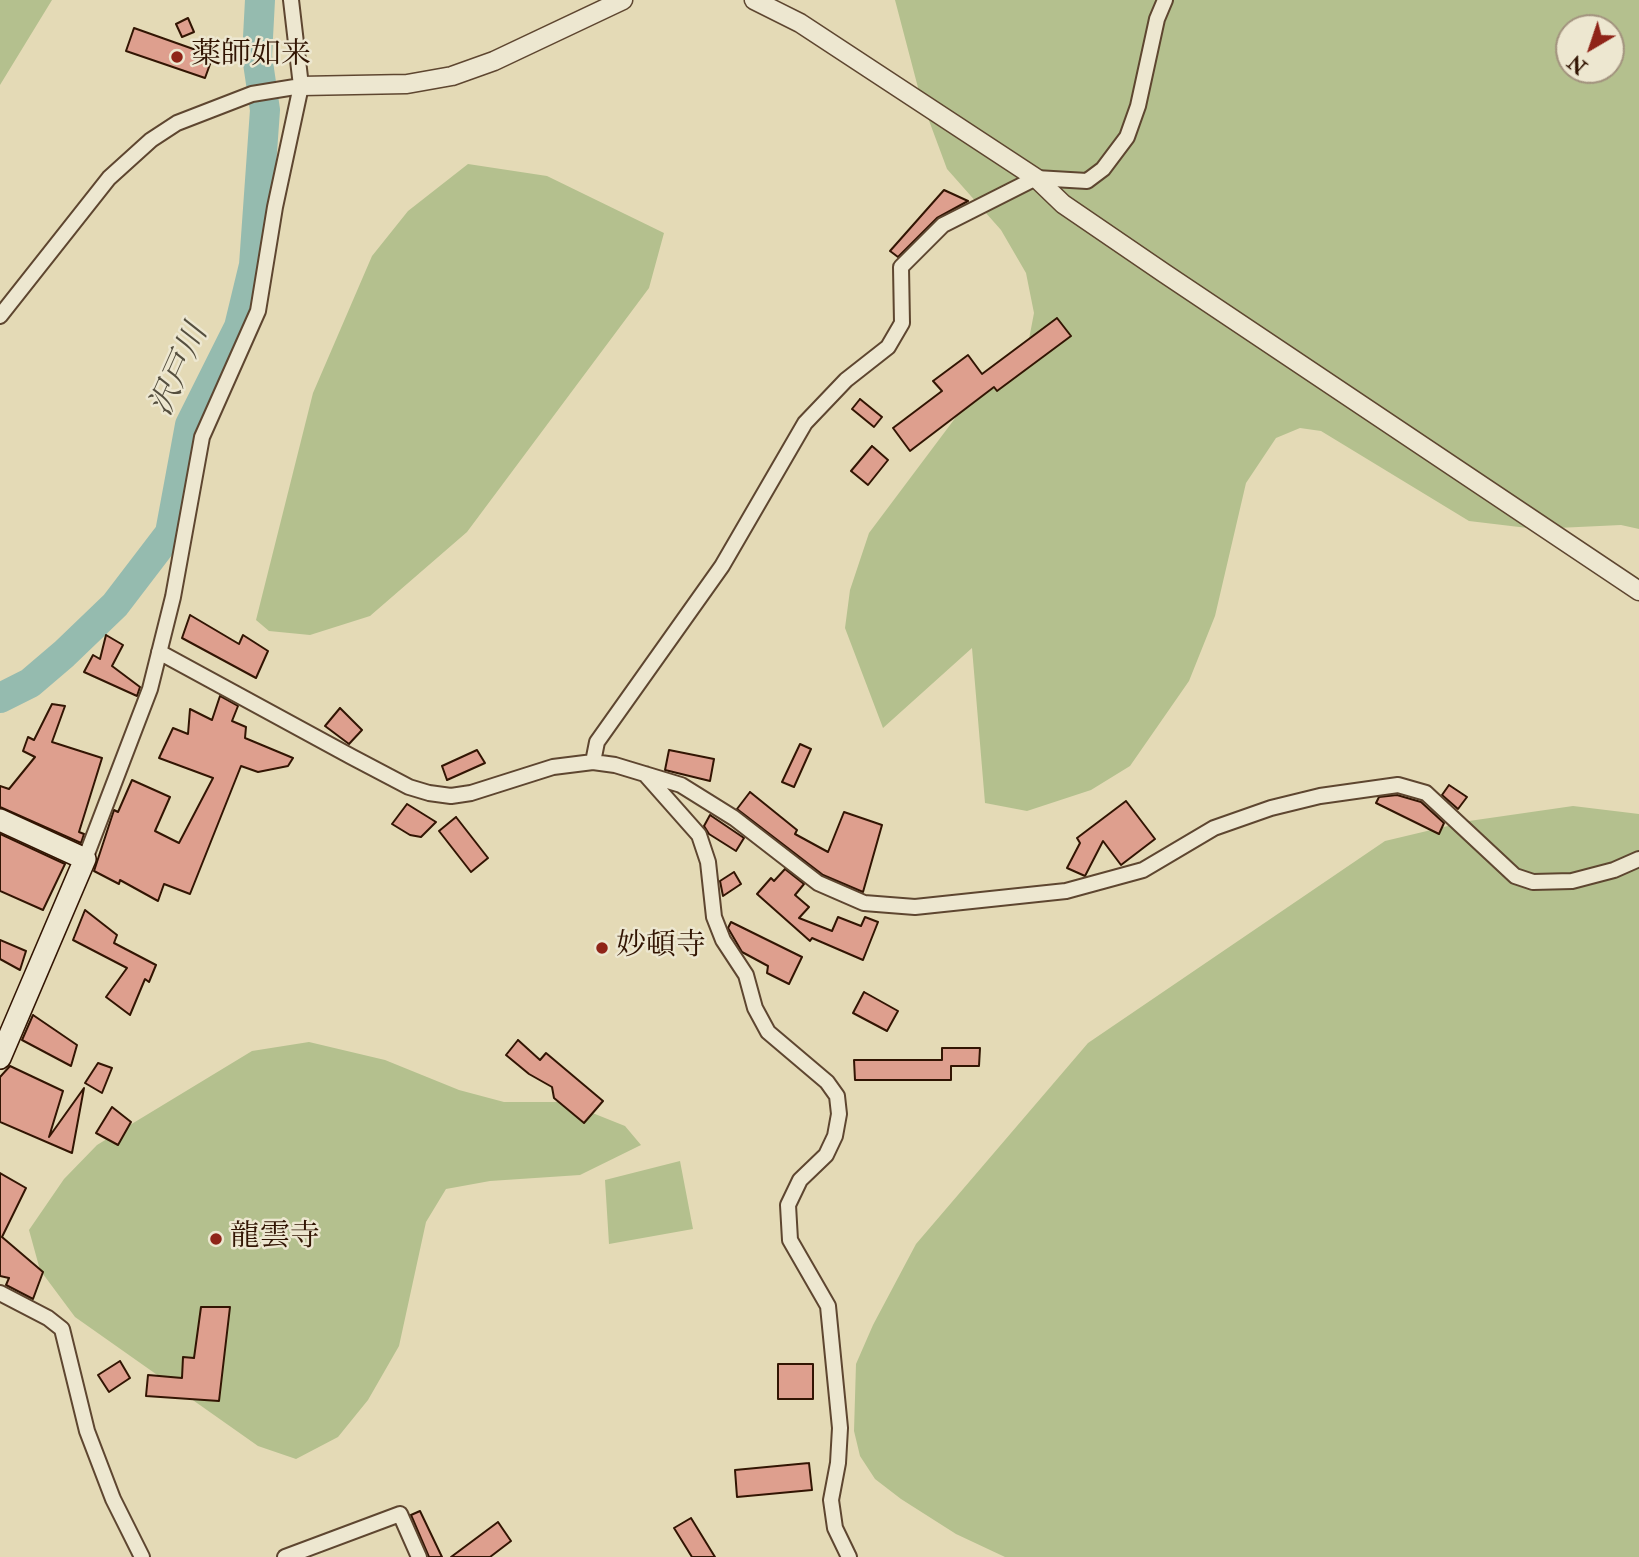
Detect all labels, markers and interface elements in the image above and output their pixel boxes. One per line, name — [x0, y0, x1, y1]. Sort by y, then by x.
north arrow — [1555, 14, 1625, 84]
place label: 薬師如来 — [191, 39, 311, 75]
marker: 薬師如来 — [169, 49, 185, 65]
text: N — [1564, 49, 1592, 78]
water label: 沢戸川 — [144, 319, 218, 423]
place label: 妙頓寺 — [616, 930, 706, 966]
marker: 妙頓寺 — [594, 940, 610, 956]
place label: 龍雲寺 — [230, 1221, 320, 1257]
marker: 龍雲寺 — [208, 1231, 224, 1247]

